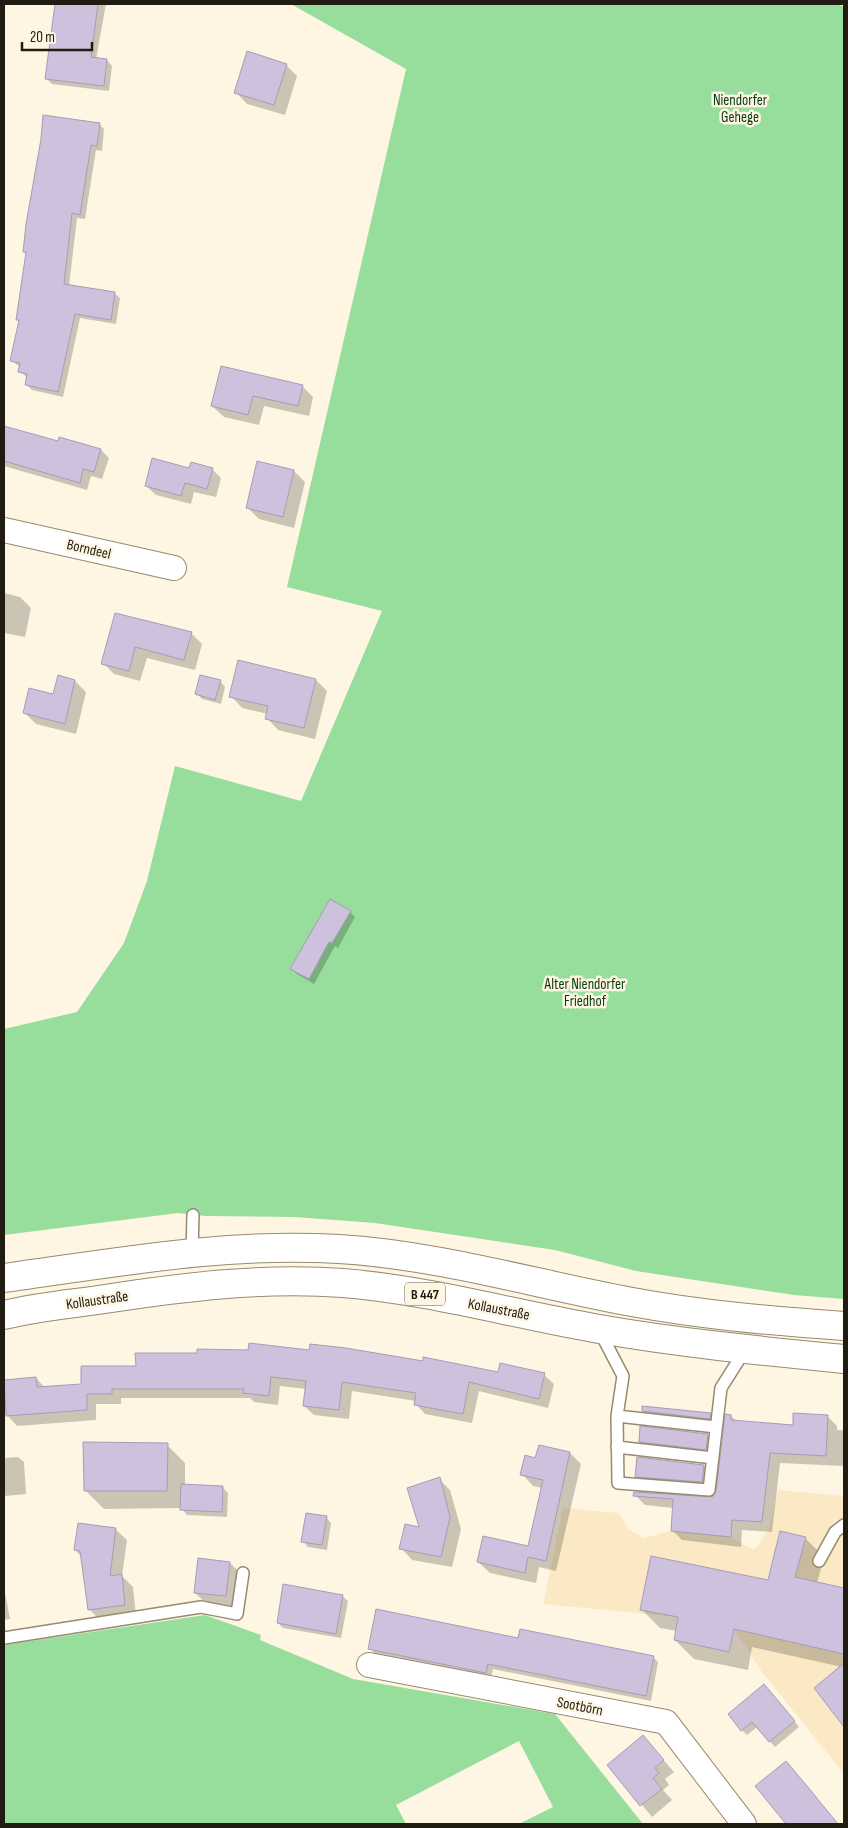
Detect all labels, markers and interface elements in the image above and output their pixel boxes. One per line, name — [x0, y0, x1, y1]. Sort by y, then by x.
scale bar — [22, 20, 92, 52]
text: 20 m — [30, 28, 55, 47]
park label: Niendorfer Gehege — [713, 91, 768, 127]
street label: Borndeel — [65, 535, 113, 564]
park label: Alter Niendorfer Friedhof — [544, 975, 626, 1011]
road number: B 447 — [405, 1282, 445, 1306]
street label: Kollaustraße — [65, 1287, 129, 1314]
street label: Kollaustraße — [466, 1294, 531, 1325]
street label: Sootbörn — [555, 1693, 605, 1720]

